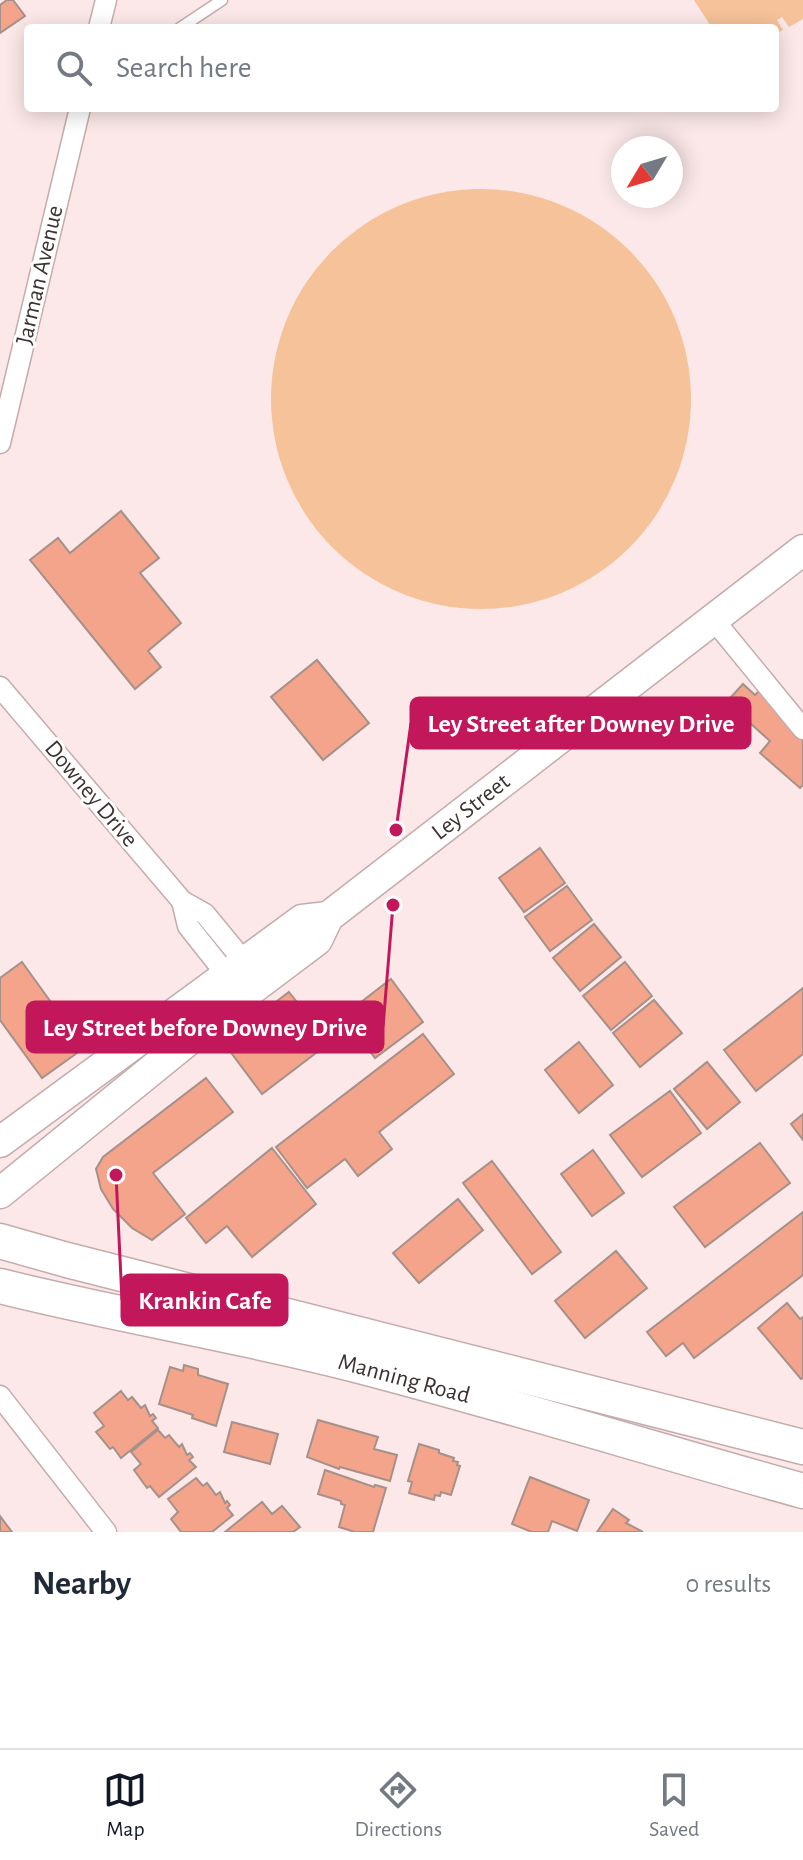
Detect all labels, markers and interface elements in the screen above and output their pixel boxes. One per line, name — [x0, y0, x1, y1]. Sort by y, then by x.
search box — [24, 24, 779, 112]
icon: search — [52, 46, 96, 90]
text: Search here — [116, 53, 252, 83]
north arrow — [611, 136, 683, 208]
street label: Jarman Avenue — [12, 203, 68, 347]
callout: Ley Street after Downey Drive — [411, 698, 750, 748]
text: Ley Street after Downey Drive — [427, 711, 735, 737]
street label: Downey Drive — [40, 736, 142, 852]
street label: Ley Street — [428, 769, 515, 845]
callout: Ley Street before Downey Drive — [27, 1002, 383, 1052]
text: Ley Street before Downey Drive — [43, 1015, 367, 1041]
callout: Krankin Cafe — [122, 1275, 287, 1325]
text: Krankin Cafe — [138, 1288, 272, 1314]
street label: Manning Road — [335, 1350, 473, 1408]
text: Nearby — [32, 1567, 131, 1601]
text: 0 results — [685, 1571, 771, 1597]
tab: Map — [103, 1768, 147, 1842]
tab: Directions — [354, 1768, 442, 1842]
tab: Saved — [649, 1768, 699, 1842]

